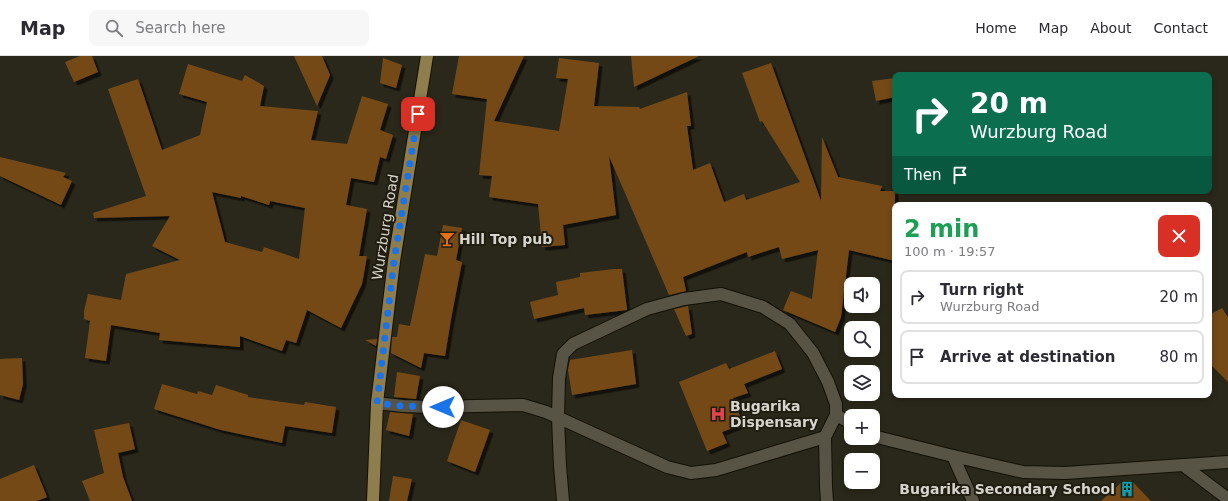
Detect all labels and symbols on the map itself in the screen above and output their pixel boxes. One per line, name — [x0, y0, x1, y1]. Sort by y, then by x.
pin — [401, 97, 435, 131]
street label: Wurzburg Road — [369, 173, 401, 281]
bar icon: Hill Top pub — [438, 230, 456, 248]
place label: Hill Top pub — [459, 231, 552, 247]
position arrow — [422, 386, 464, 428]
place label: Bugarika Dispensary — [730, 398, 818, 430]
hospital icon: Bugarika Dispensary — [709, 405, 727, 423]
building icon: Bugarika Secondary School — [1118, 480, 1136, 498]
place label: Bugarika Secondary School — [899, 481, 1115, 497]

